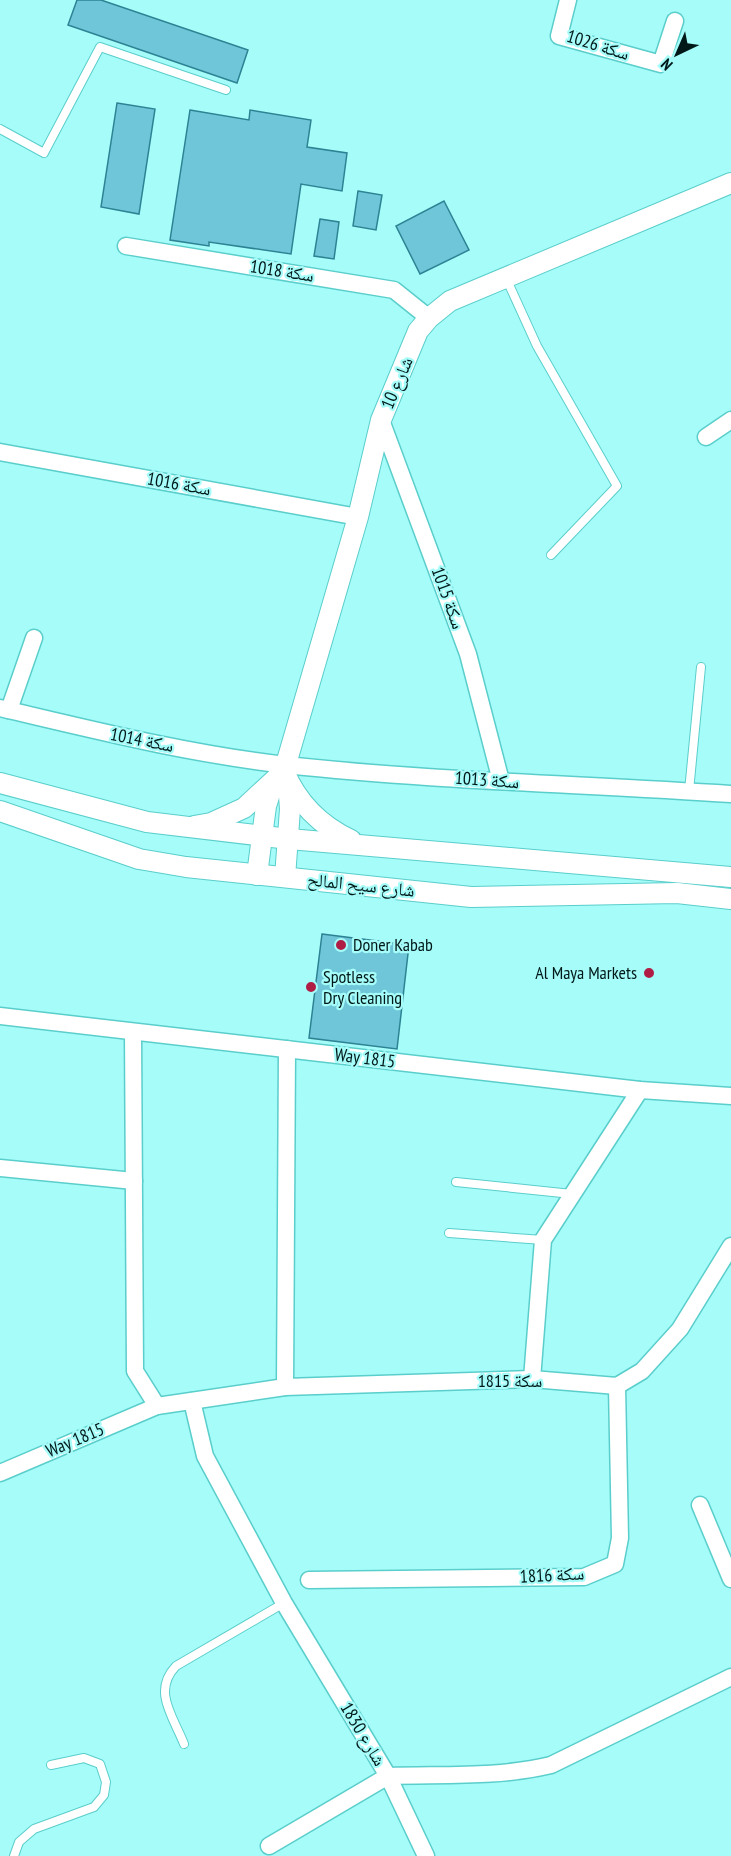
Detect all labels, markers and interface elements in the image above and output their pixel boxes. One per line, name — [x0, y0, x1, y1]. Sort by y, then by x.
street label: سكة 1026 — [564, 24, 632, 65]
north arrow — [647, 24, 707, 84]
text: N — [657, 55, 677, 75]
street label: سكة 1018 — [248, 254, 316, 287]
street label: شارع 10 — [375, 353, 418, 412]
street label: سكة 1016 — [145, 467, 213, 500]
street label: سكة 1015 — [427, 564, 470, 632]
street label: سكة 1014 — [108, 722, 176, 757]
street label: سكة 1013 — [454, 766, 520, 793]
street label: شارع سيح المالح — [306, 867, 416, 903]
place label: Doner Kabab — [353, 933, 433, 956]
marker: Doner Kabab — [334, 938, 348, 952]
place label: Al Maya Markets — [535, 961, 637, 984]
place label: Spotless Dry Cleaning — [323, 965, 402, 1009]
marker: Al Maya Markets — [642, 966, 656, 980]
marker: Spotless Dry Cleaning — [304, 980, 318, 994]
street label: Way 1815 — [333, 1042, 397, 1073]
street label: سكة 1815 — [478, 1369, 542, 1392]
street label: Way 1815 — [42, 1417, 107, 1462]
street label: سكة 1816 — [519, 1561, 585, 1588]
street label: 1830 شارع — [335, 1698, 391, 1770]

